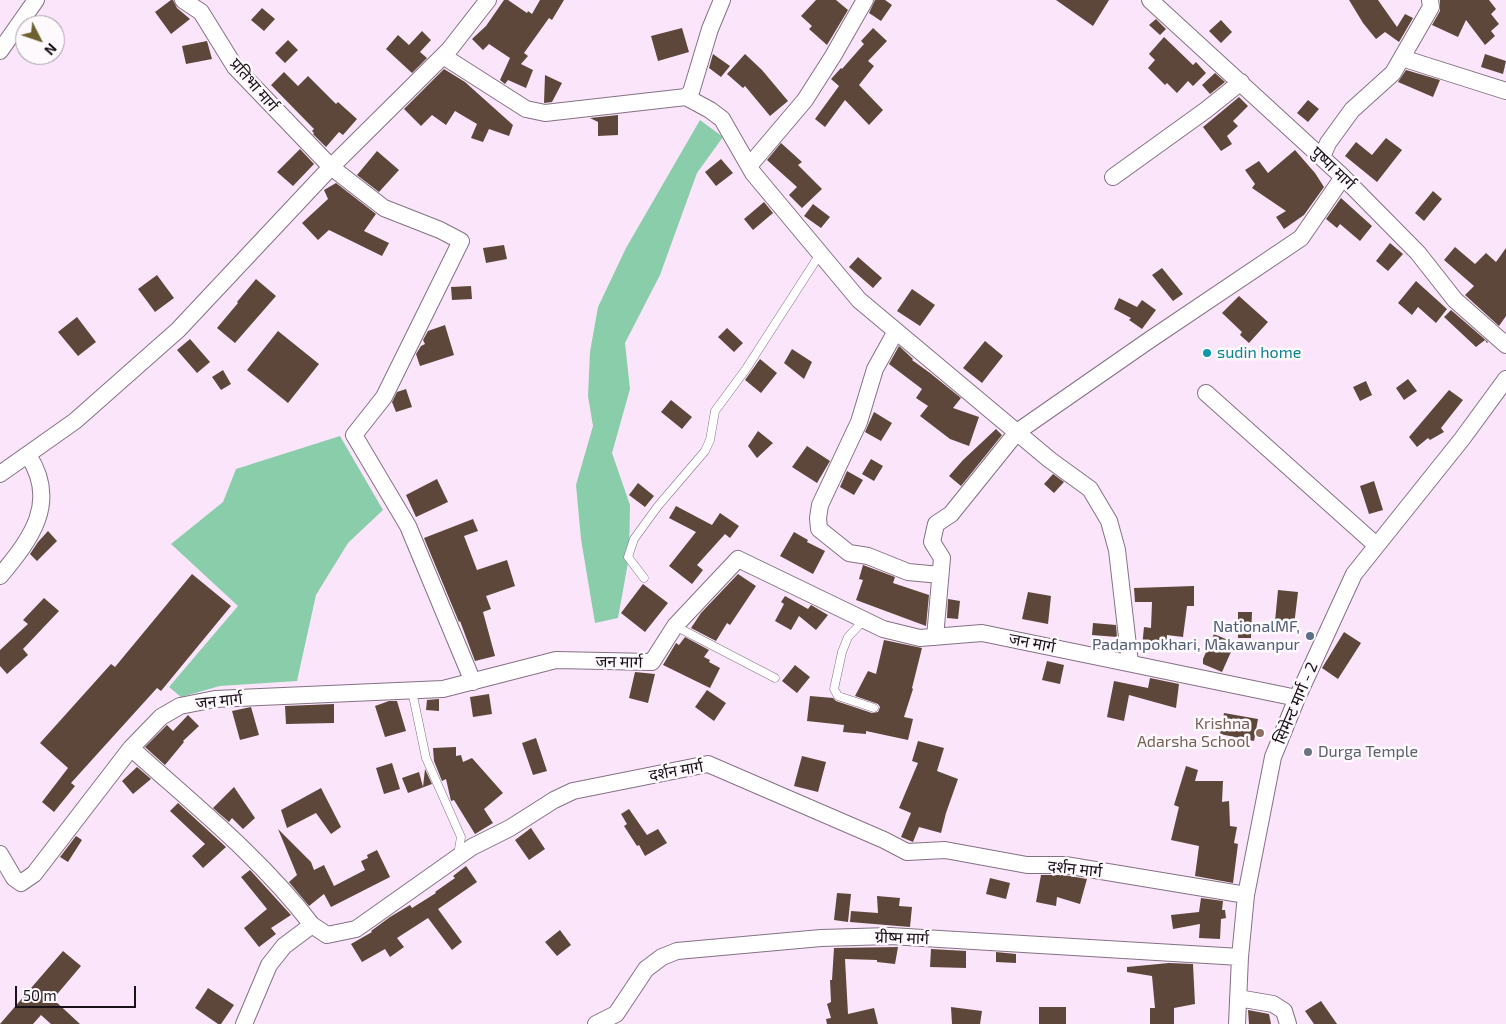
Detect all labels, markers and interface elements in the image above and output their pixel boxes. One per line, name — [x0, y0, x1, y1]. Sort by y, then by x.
north arrow — [15, 15, 65, 65]
text: N — [41, 40, 61, 59]
street label: प्रतिभा मार्ग — [226, 55, 282, 115]
street label: पुष्पा मार्ग — [1307, 142, 1359, 194]
place label: sudin home — [1217, 343, 1301, 363]
marker: sudin home — [1201, 347, 1213, 359]
place label: NationalMF, Padampokhari, Makawanpur — [1092, 617, 1300, 655]
street label: जन मार्ग — [1007, 629, 1057, 657]
marker: NationalMF, Padampokhari, Makawanpur — [1304, 630, 1316, 642]
street label: जन मार्ग — [595, 652, 643, 672]
street label: सिमेन्ट मार्ग - 2 — [1270, 659, 1322, 747]
street label: जन मार्ग — [195, 689, 243, 713]
place label: Krishna Adarsha School — [1137, 714, 1250, 752]
marker: Krishna Adarsha School — [1254, 727, 1266, 739]
place label: Durga Temple — [1318, 742, 1418, 762]
marker: Durga Temple — [1302, 746, 1314, 758]
street label: दर्शन मार्ग — [647, 757, 705, 785]
street label: दर्शन मार्ग — [1047, 857, 1103, 881]
street label: ग्रीष्म मार्ग — [875, 927, 929, 949]
scale bar — [18, 976, 139, 1008]
text: 50 m — [23, 986, 57, 1004]

